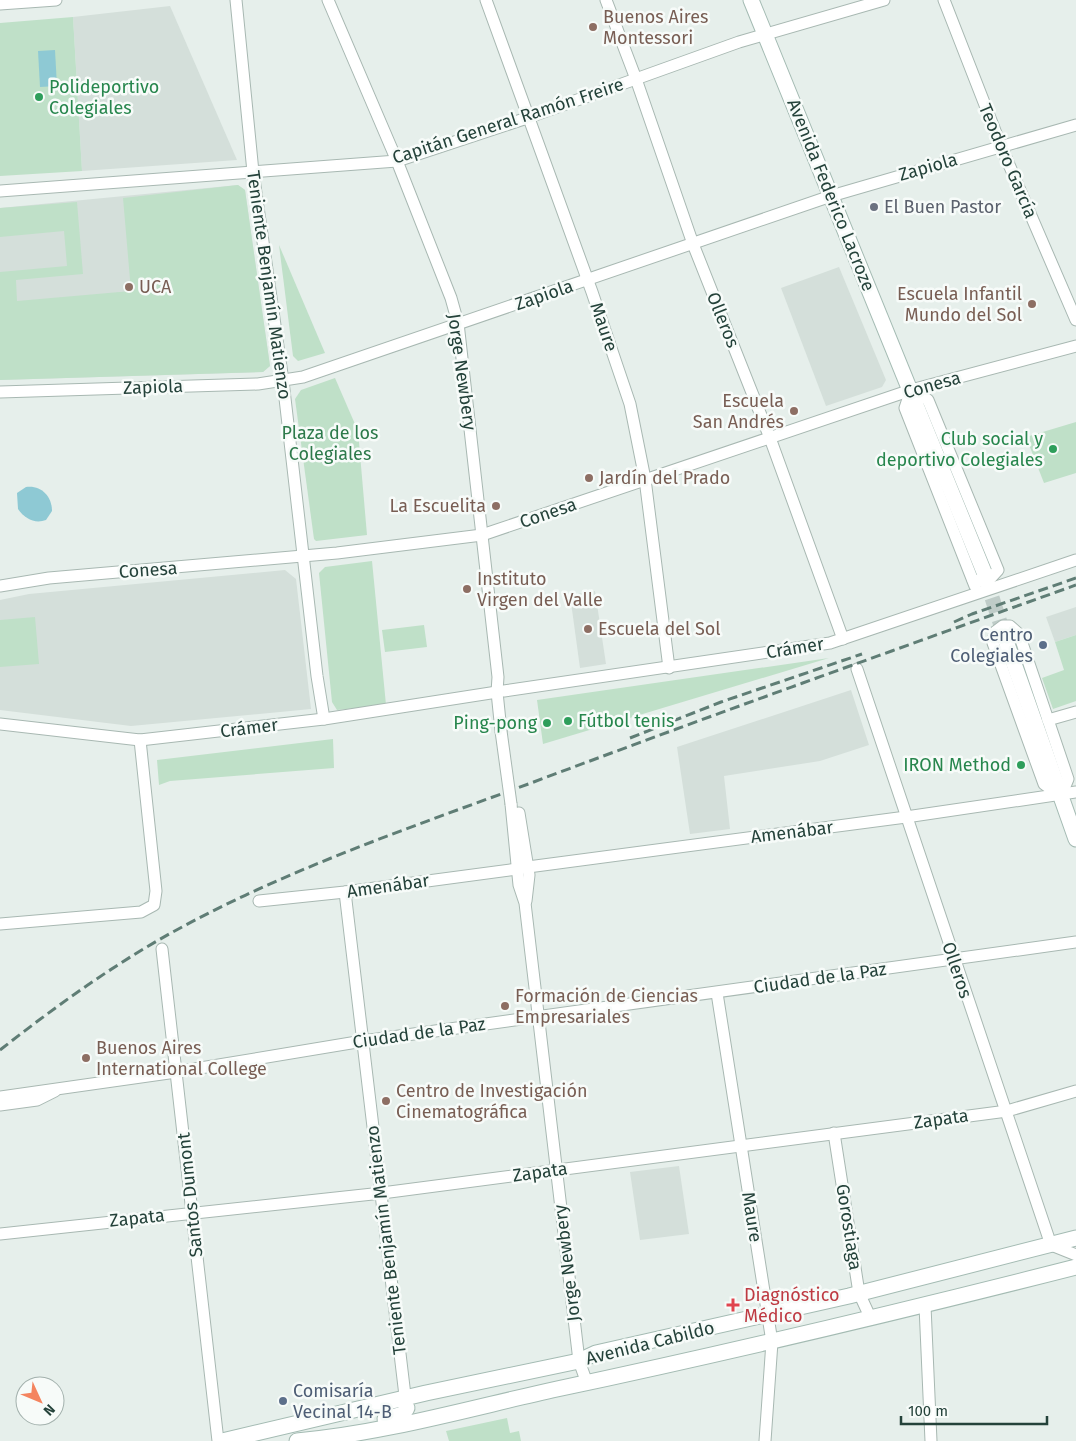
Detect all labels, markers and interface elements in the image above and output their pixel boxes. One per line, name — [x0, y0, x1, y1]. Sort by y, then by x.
place label: Buenos Aires Montessori — [603, 6, 708, 49]
marker: Buenos Aires Montessori — [587, 21, 599, 33]
street label: Capitán General Ramón Freire — [390, 73, 626, 169]
place label: Polideportivo Colegiales — [49, 76, 159, 119]
marker: Polideportivo Colegiales — [33, 91, 45, 103]
street label: Avenida Federico Lacroze — [782, 96, 880, 294]
street label: Teodoro García — [974, 100, 1042, 222]
street label: Zapiola — [896, 148, 960, 186]
street label: Teniente Benjamín Matienzo — [242, 169, 296, 401]
place label: El Buen Pastor — [884, 196, 1001, 218]
marker: El Buen Pastor — [868, 201, 880, 213]
street label: Zapiola — [512, 275, 576, 315]
place label: UCA — [139, 276, 172, 298]
marker: UCA — [123, 281, 135, 293]
place label: Escuela Infantil Mundo del Sol — [897, 283, 1022, 326]
street label: Olleros — [702, 289, 744, 351]
marker: Escuela Infantil Mundo del Sol — [1026, 298, 1038, 310]
street label: Maure — [585, 300, 623, 354]
street label: Jorge Newbery — [443, 312, 481, 432]
street label: Conesa — [901, 366, 963, 404]
street label: Zapiola — [123, 375, 183, 399]
place label: Escuela San Andrés — [693, 390, 784, 433]
marker: Escuela San Andrés — [788, 405, 800, 417]
park label: Plaza de los Colegiales — [282, 422, 378, 465]
place label: Club social y deportivo Colegiales — [876, 428, 1043, 471]
marker: Club social y deportivo Colegiales — [1047, 443, 1059, 455]
place label: Jardín del Prado — [599, 467, 730, 489]
marker: Jardín del Prado — [583, 472, 595, 484]
street label: Conesa — [517, 493, 579, 533]
place label: La Escuelita — [389, 495, 486, 517]
marker: La Escuelita — [490, 500, 502, 512]
street label: Conesa — [118, 557, 178, 583]
place label: Instituto Virgen del Valle — [477, 568, 603, 611]
marker: Instituto Virgen del Valle — [461, 583, 473, 595]
place label: Escuela del Sol — [598, 618, 721, 640]
marker: Escuela del Sol — [582, 623, 594, 635]
place label: Centro Colegiales — [950, 624, 1033, 667]
street label: Crámer — [765, 633, 825, 663]
marker: Centro Colegiales — [1037, 639, 1049, 651]
place label: Fútbol tenis — [578, 710, 674, 732]
place label: Ping-pong — [453, 712, 538, 734]
street label: Crámer — [219, 714, 279, 742]
marker: Fútbol tenis — [562, 715, 574, 727]
marker: Ping-pong — [541, 717, 553, 729]
place label: IRON Method — [903, 754, 1011, 776]
marker: IRON Method — [1015, 759, 1027, 771]
street label: Amenábar — [749, 816, 835, 848]
street label: Amenábar — [345, 869, 431, 903]
street label: Olleros — [937, 939, 977, 1001]
street label: Ciudad de la Paz — [752, 958, 888, 998]
place label: Formación de Ciencias Empresariales — [515, 985, 698, 1028]
marker: Formación de Ciencias Empresariales — [499, 1000, 511, 1012]
street label: Ciudad de la Paz — [351, 1013, 487, 1053]
place label: Buenos Aires International College — [96, 1037, 267, 1080]
marker: Buenos Aires International College — [80, 1052, 92, 1064]
place label: Centro de Investigación Cinematográfica — [396, 1080, 587, 1123]
marker: Centro de Investigación Cinematográfica — [380, 1095, 392, 1107]
street label: Zapata — [912, 1104, 970, 1134]
street label: Teniente Benjamín Matienzo — [361, 1124, 411, 1356]
street label: Santos Dumont — [172, 1131, 207, 1258]
street label: Zapata — [511, 1157, 569, 1187]
street label: Gorostiaga — [831, 1182, 867, 1272]
street label: Maure — [737, 1190, 767, 1244]
street label: Jorge Newbery — [549, 1203, 585, 1323]
street label: Zapata — [108, 1204, 166, 1232]
place label: Diagnóstico Médico — [744, 1284, 839, 1327]
marker: Diagnóstico Médico — [726, 1298, 740, 1312]
street label: Avenida Cabildo — [583, 1316, 717, 1370]
north arrow — [15, 1376, 65, 1426]
place label: Comisaría Vecinal 14-B — [293, 1380, 392, 1423]
scale bar — [901, 1394, 1047, 1426]
marker: Comisaría Vecinal 14-B — [277, 1395, 289, 1407]
text: N — [40, 1400, 58, 1419]
text: 100 m — [908, 1402, 948, 1420]

